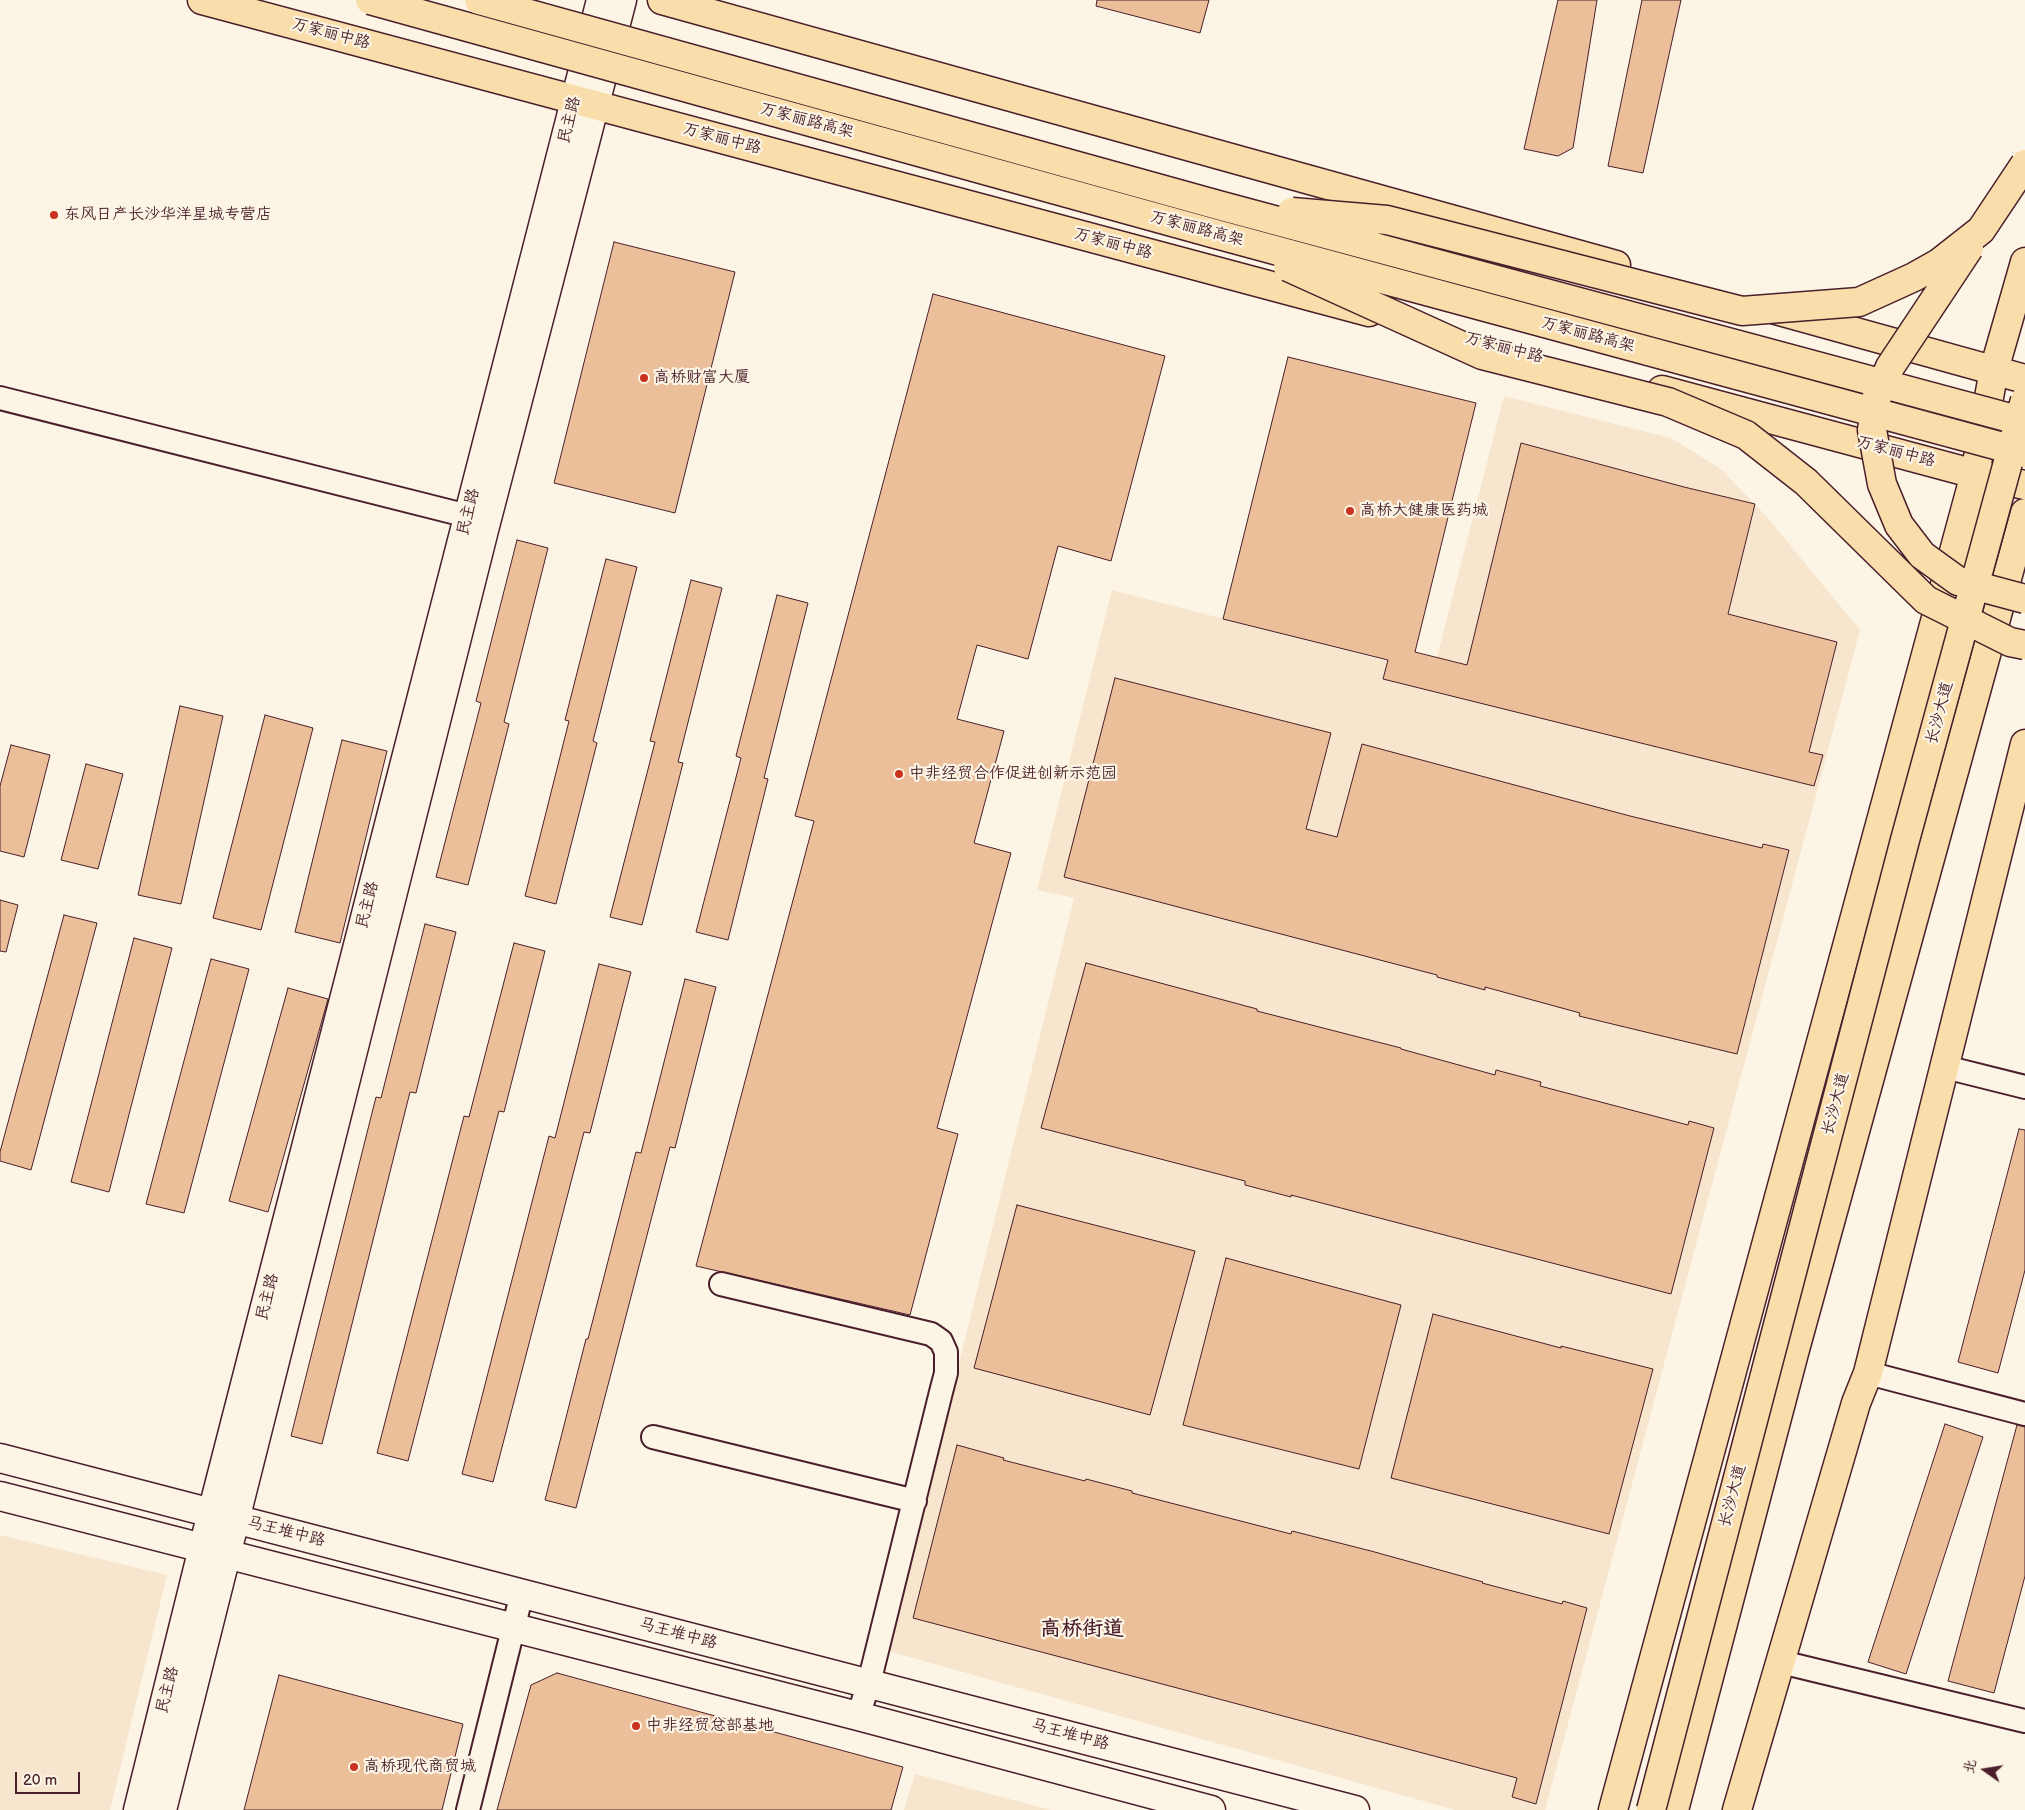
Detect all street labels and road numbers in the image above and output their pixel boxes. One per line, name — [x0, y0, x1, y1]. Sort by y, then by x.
street label: 万家丽中路 — [290, 14, 372, 54]
street label: 民主路 — [555, 94, 585, 146]
street label: 万家丽路高架 — [758, 99, 856, 143]
street label: 万家丽中路 — [681, 119, 763, 159]
street label: 万家丽路高架 — [1148, 207, 1246, 251]
street label: 万家丽中路 — [1072, 224, 1154, 264]
street label: 万家丽路高架 — [1539, 313, 1637, 357]
street label: 万家丽中路 — [1463, 328, 1545, 368]
street label: 万家丽中路 — [1855, 432, 1937, 472]
street label: 民主路 — [454, 486, 484, 538]
street label: 长沙大道 — [1922, 680, 1958, 746]
street label: 民主路 — [353, 879, 383, 931]
street label: 长沙大道 — [1818, 1071, 1854, 1137]
street label: 民主路 — [253, 1271, 283, 1323]
street label: 长沙大道 — [1715, 1463, 1751, 1529]
street label: 马王堆中路 — [245, 1513, 327, 1551]
street label: 马王堆中路 — [637, 1614, 719, 1654]
street label: 民主路 — [153, 1664, 183, 1716]
street label: 马王堆中路 — [1029, 1715, 1111, 1755]

